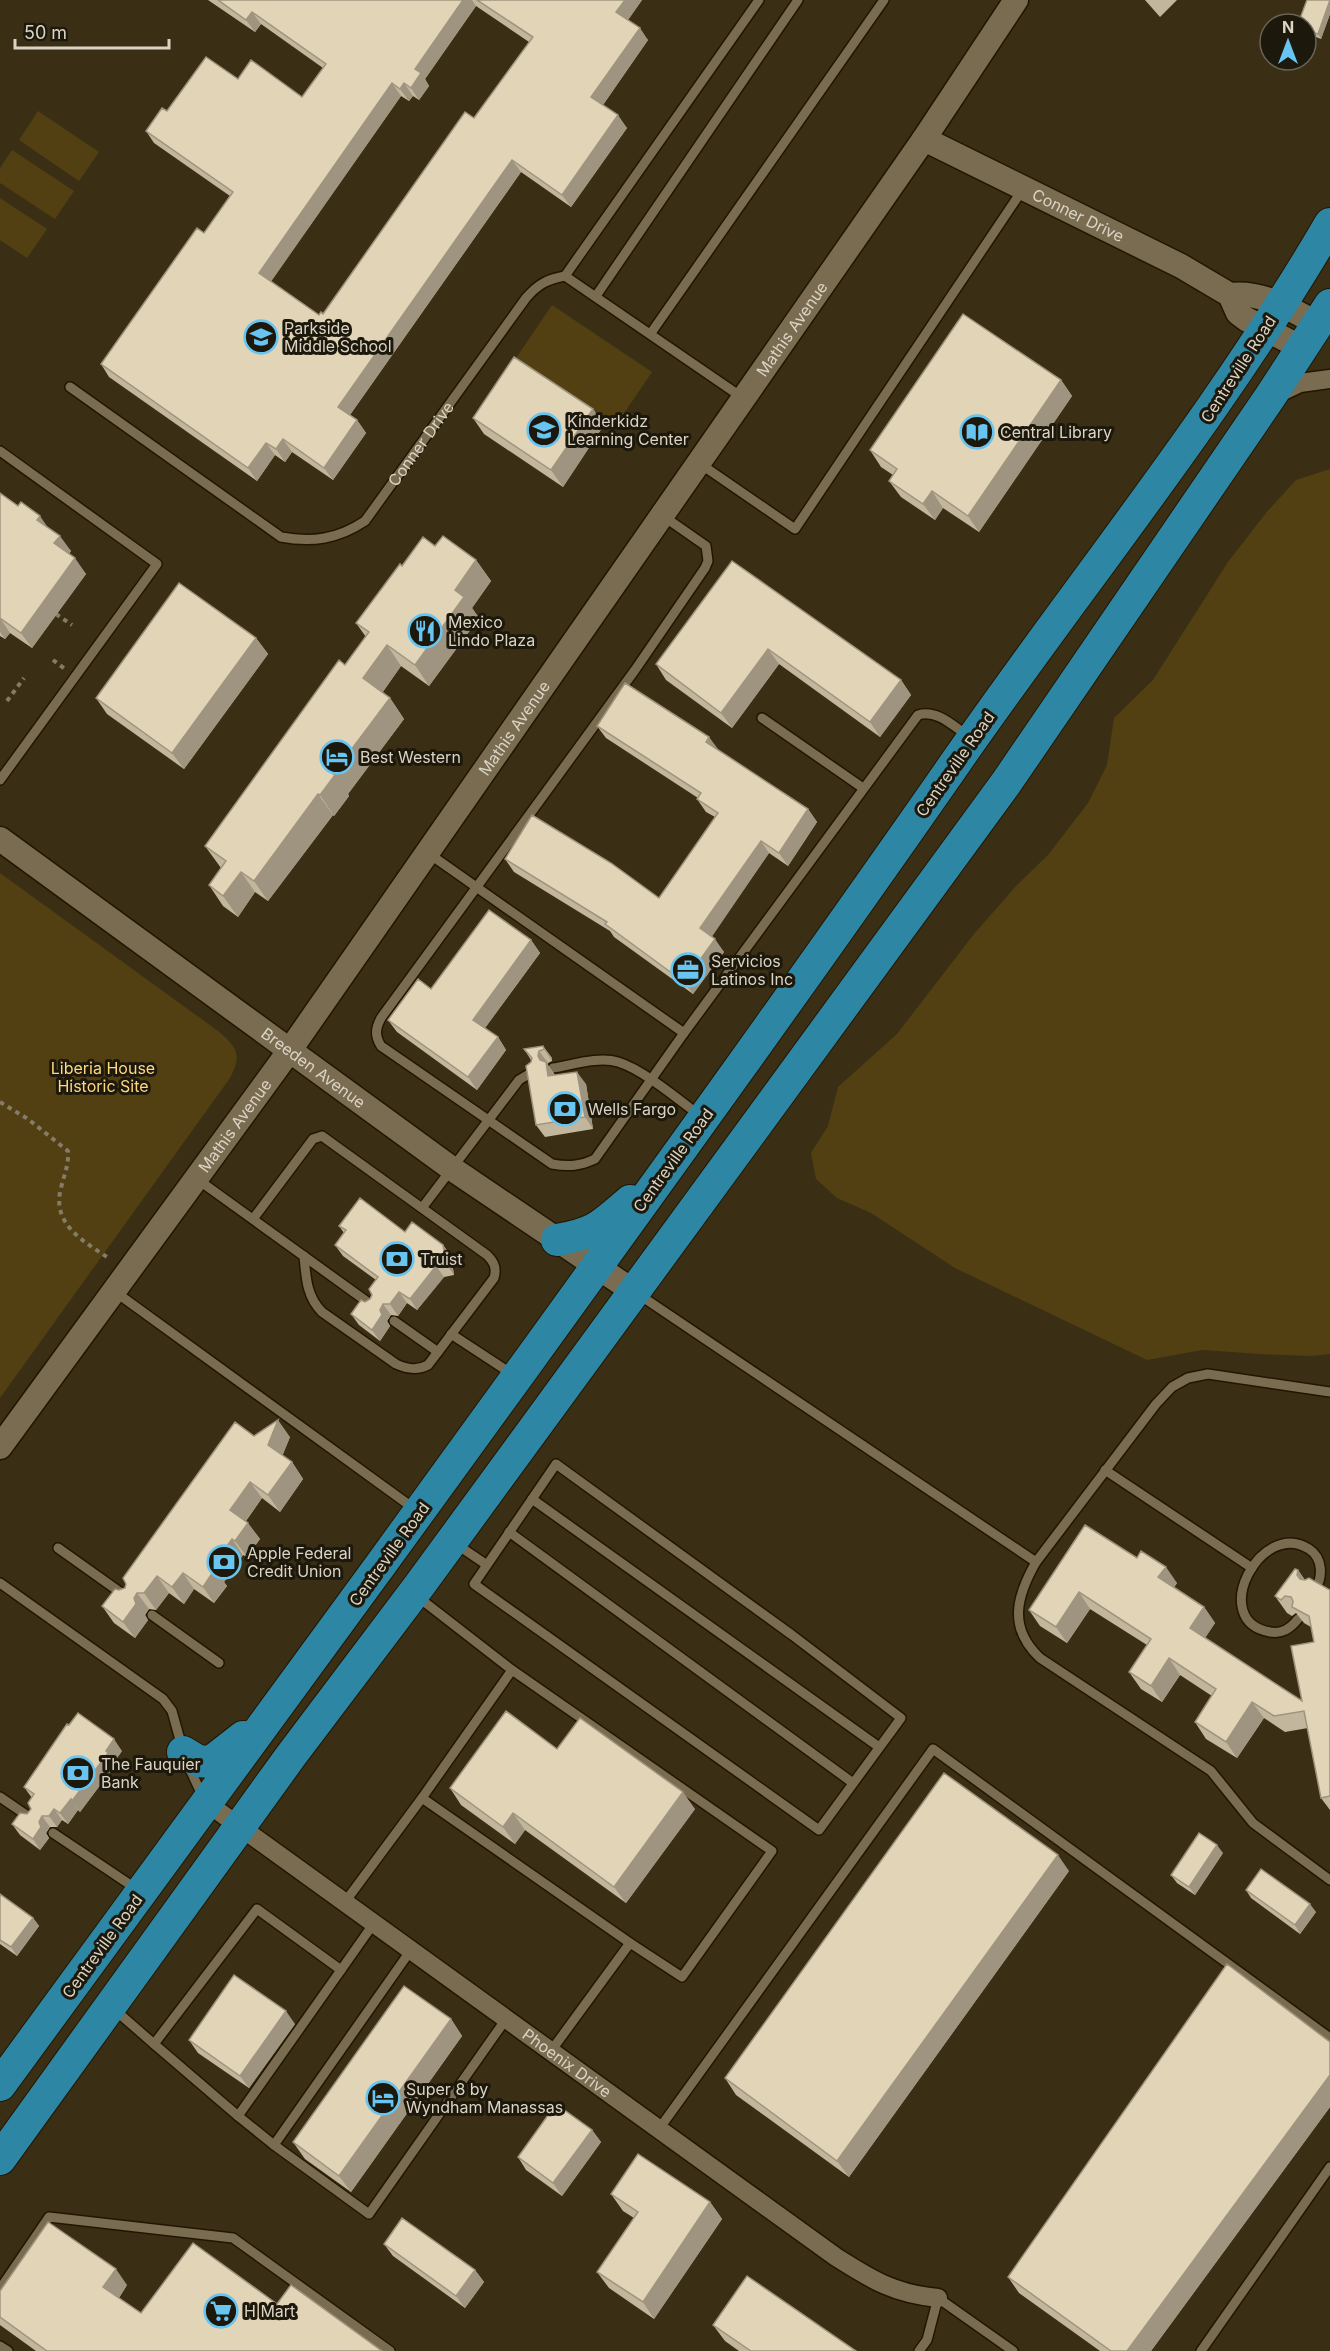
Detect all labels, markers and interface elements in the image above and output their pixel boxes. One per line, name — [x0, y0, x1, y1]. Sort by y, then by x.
scale bar — [15, 12, 170, 50]
north arrow — [1258, 12, 1318, 72]
text: N — [1282, 17, 1294, 37]
text: 50 m — [24, 22, 67, 43]
street label: Conner Drive — [1029, 184, 1127, 246]
street label: Mathis Avenue — [752, 278, 832, 380]
street label: Centreville Road — [1196, 312, 1280, 426]
place label: Parkside Middle School — [284, 318, 392, 356]
school or university icon: Parkside Middle School — [243, 319, 279, 355]
street label: Conner Drive — [383, 398, 458, 490]
place label: Kinderkidz Learning Center — [567, 411, 689, 449]
school or university icon: Kinderkidz Learning Center — [526, 412, 562, 448]
library icon: Central Library — [959, 414, 995, 450]
place label: Central Library — [1000, 422, 1112, 442]
place label: Mexico Lindo Plaza — [448, 612, 535, 650]
restaurant icon: Mexico Lindo Plaza — [407, 613, 443, 649]
street label: Mathis Avenue — [474, 677, 554, 779]
street label: Centreville Road — [911, 708, 999, 820]
hotel icon: Best Western — [319, 739, 355, 775]
place label: Best Western — [360, 747, 461, 767]
place label: Servicios Latinos Inc — [711, 951, 793, 989]
office icon: Servicios Latinos Inc — [670, 952, 706, 988]
street label: Breeden Avenue — [257, 1023, 370, 1112]
park label: Liberia House Historic Site — [51, 1058, 155, 1096]
street label: Mathis Avenue — [194, 1075, 276, 1176]
bank icon: Wells Fargo — [547, 1091, 583, 1127]
place label: Wells Fargo — [588, 1099, 676, 1119]
street label: Centreville Road — [629, 1104, 717, 1216]
bank icon: Truist — [379, 1241, 415, 1277]
place label: Truist — [420, 1249, 462, 1269]
street label: Centreville Road — [345, 1498, 433, 1610]
place label: Apple Federal Credit Union — [247, 1543, 351, 1581]
bank icon: Apple Federal Credit Union — [206, 1544, 242, 1580]
place label: The Fauquier Bank — [101, 1754, 201, 1792]
bank icon: The Fauquier Bank — [60, 1755, 96, 1791]
street label: Centreville Road — [58, 1890, 146, 2002]
street label: Phoenix Drive — [519, 2024, 615, 2102]
place label: Super 8 by Wyndham Manassas — [406, 2079, 563, 2117]
hotel icon: Super 8 by Wyndham Manassas — [365, 2080, 401, 2116]
supermarket icon: H Mart — [203, 2293, 239, 2329]
place label: H Mart — [244, 2301, 295, 2321]

